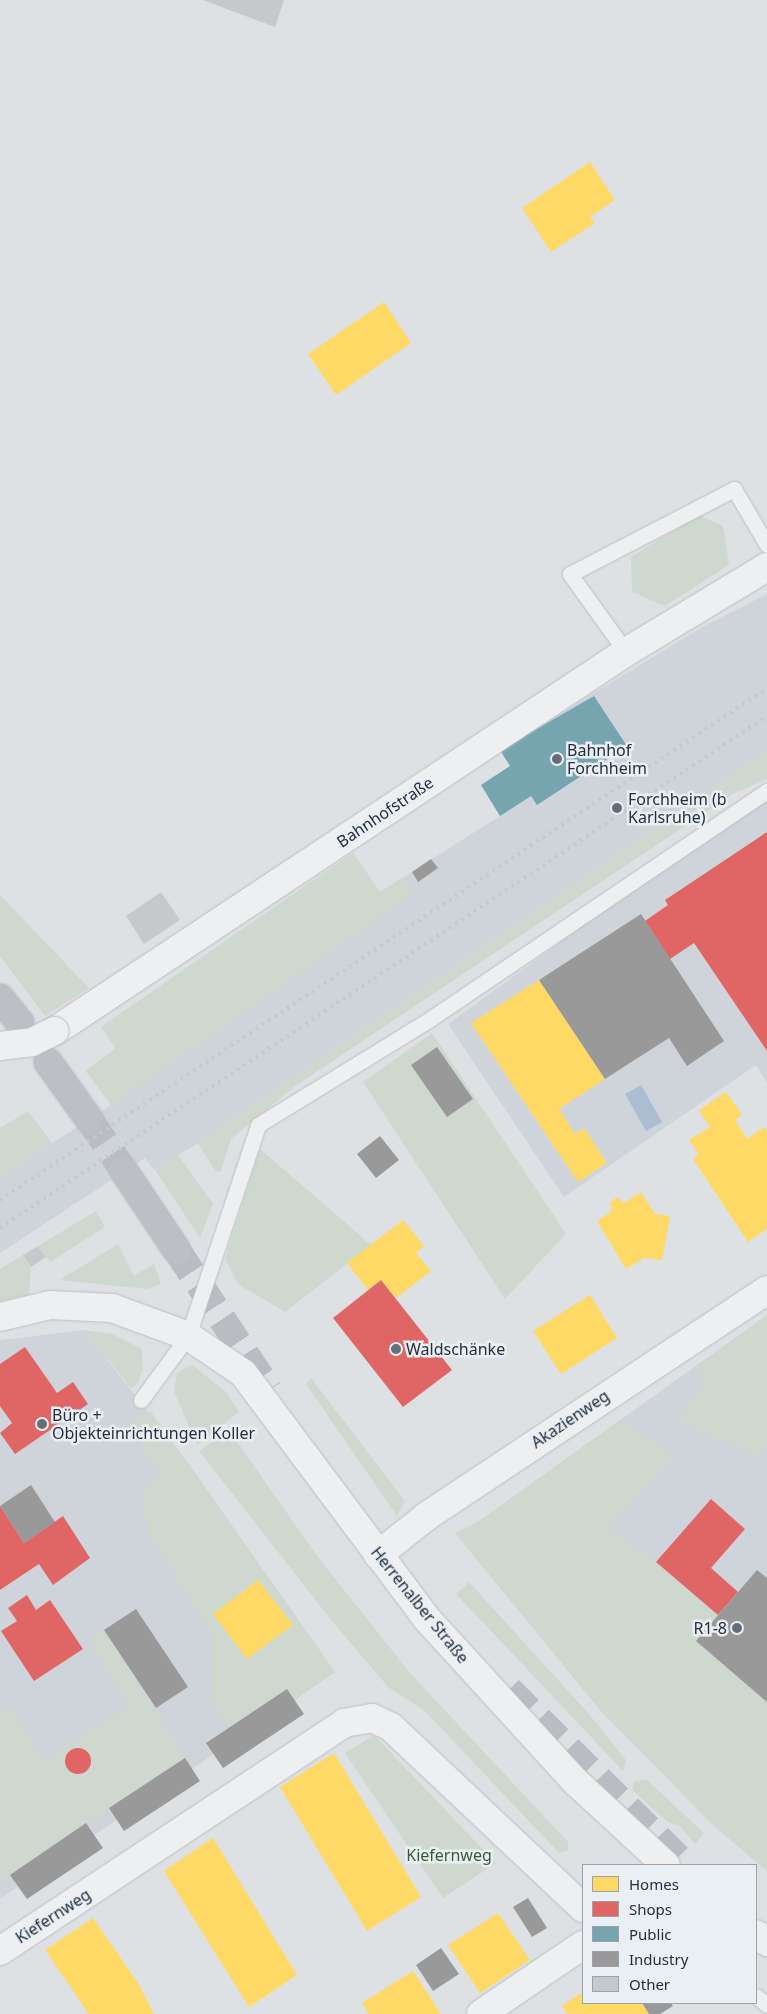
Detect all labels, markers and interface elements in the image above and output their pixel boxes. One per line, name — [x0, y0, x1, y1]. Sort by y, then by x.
place label: Bahnhof Forchheim — [567, 740, 647, 778]
marker: Bahnhof Forchheim — [551, 753, 563, 765]
street label: Bahnhofstraße — [333, 773, 437, 851]
place label: Forchheim (b Karlsruhe) — [628, 789, 727, 827]
marker: Forchheim (b Karlsruhe) — [610, 801, 624, 815]
place label: Waldschänke — [406, 1339, 505, 1359]
marker: Waldschänke — [390, 1343, 402, 1355]
street label: Akazienweg — [527, 1386, 613, 1452]
place label: Büro + Objekteinrichtungen Koller — [52, 1405, 255, 1443]
marker: Büro + Objekteinrichtungen Koller — [36, 1418, 48, 1430]
street label: Herrenalber Straße — [367, 1543, 473, 1667]
place label: R1-8 — [694, 1618, 727, 1638]
marker: R1-8 — [731, 1622, 743, 1634]
park label: Kiefernweg — [406, 1845, 492, 1865]
legend — [582, 1864, 757, 2004]
text: Homes — [629, 1874, 679, 1894]
street label: Kiefernweg — [12, 1885, 94, 1947]
text: Shops — [629, 1899, 672, 1919]
text: Public — [629, 1924, 672, 1944]
text: Industry — [629, 1949, 688, 1969]
text: Other — [629, 1974, 670, 1994]

